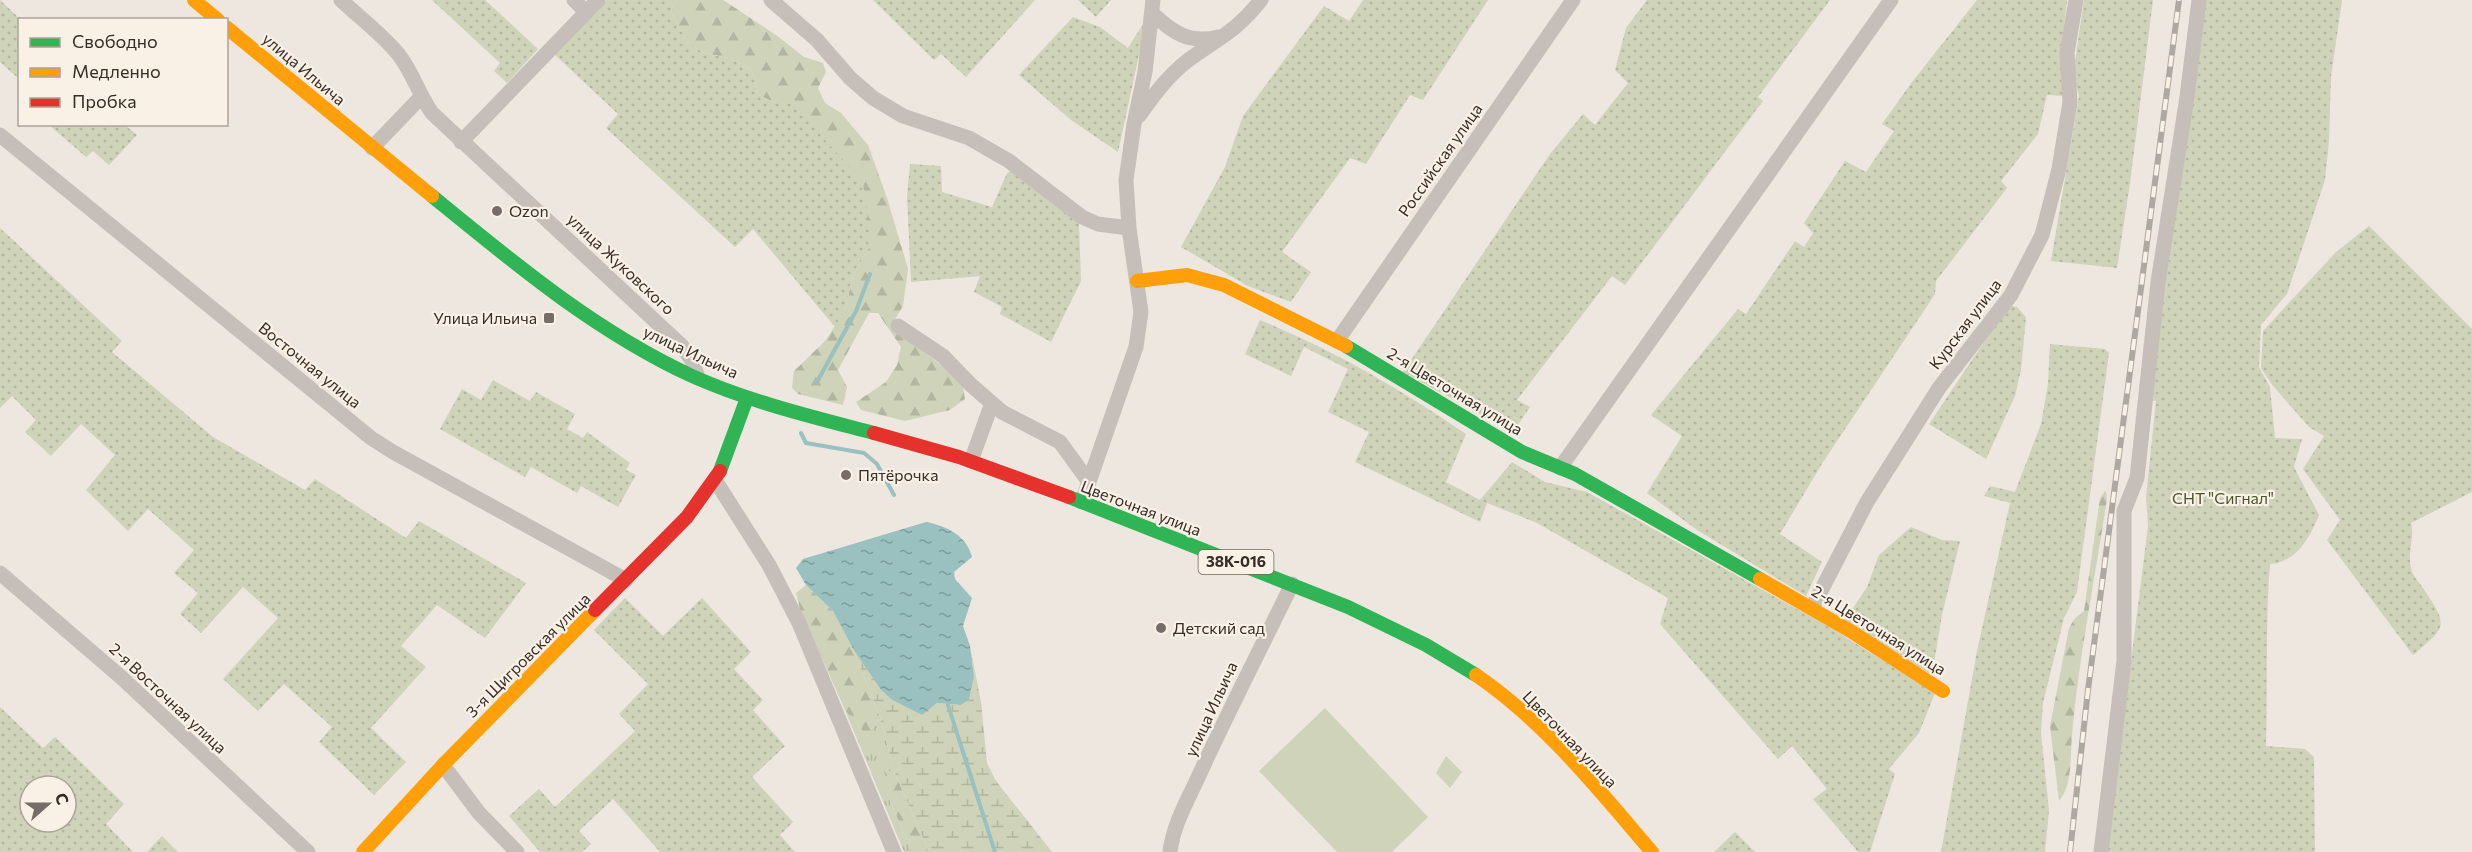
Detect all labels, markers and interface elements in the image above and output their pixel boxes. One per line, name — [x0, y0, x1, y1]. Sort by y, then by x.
legend — [18, 18, 228, 126]
street label: улица Ильича — [259, 28, 350, 109]
text: Свободно — [72, 30, 158, 52]
text: Медленно — [72, 60, 161, 82]
text: Пробка — [72, 90, 137, 112]
street label: Российская улица — [1394, 100, 1486, 220]
place label: Ozon — [509, 201, 549, 220]
marker: Ozon — [490, 204, 504, 218]
street label: улица Жуковского — [564, 209, 679, 318]
street label: Курская улица — [1925, 275, 2005, 372]
place label: Улица Ильича — [433, 308, 537, 327]
marker: Улица Ильича — [542, 311, 556, 325]
street label: Восточная улица — [255, 318, 365, 412]
street label: улица Ильича — [641, 321, 742, 382]
street label: 2-я Цветочная улица — [1384, 343, 1526, 438]
place label: Пятёрочка — [858, 465, 938, 484]
marker: Пятёрочка — [839, 468, 853, 482]
street label: Цветочная улица — [1078, 476, 1204, 539]
park label: СНТ "Сигнал" — [2172, 488, 2274, 507]
road number: 38К-016 — [1198, 550, 1274, 574]
street label: 2-я Цветочная улица — [1809, 581, 1950, 679]
street label: 3-я Щигровская улица — [461, 588, 594, 721]
place label: Детский сад — [1173, 618, 1265, 637]
marker: Детский сад — [1154, 621, 1168, 635]
street label: 2-я Восточная улица — [106, 639, 231, 757]
street label: улица Ильича — [1180, 658, 1241, 759]
street label: Цветочная улица — [1519, 686, 1621, 791]
north arrow — [18, 774, 78, 834]
text: С — [52, 790, 73, 807]

